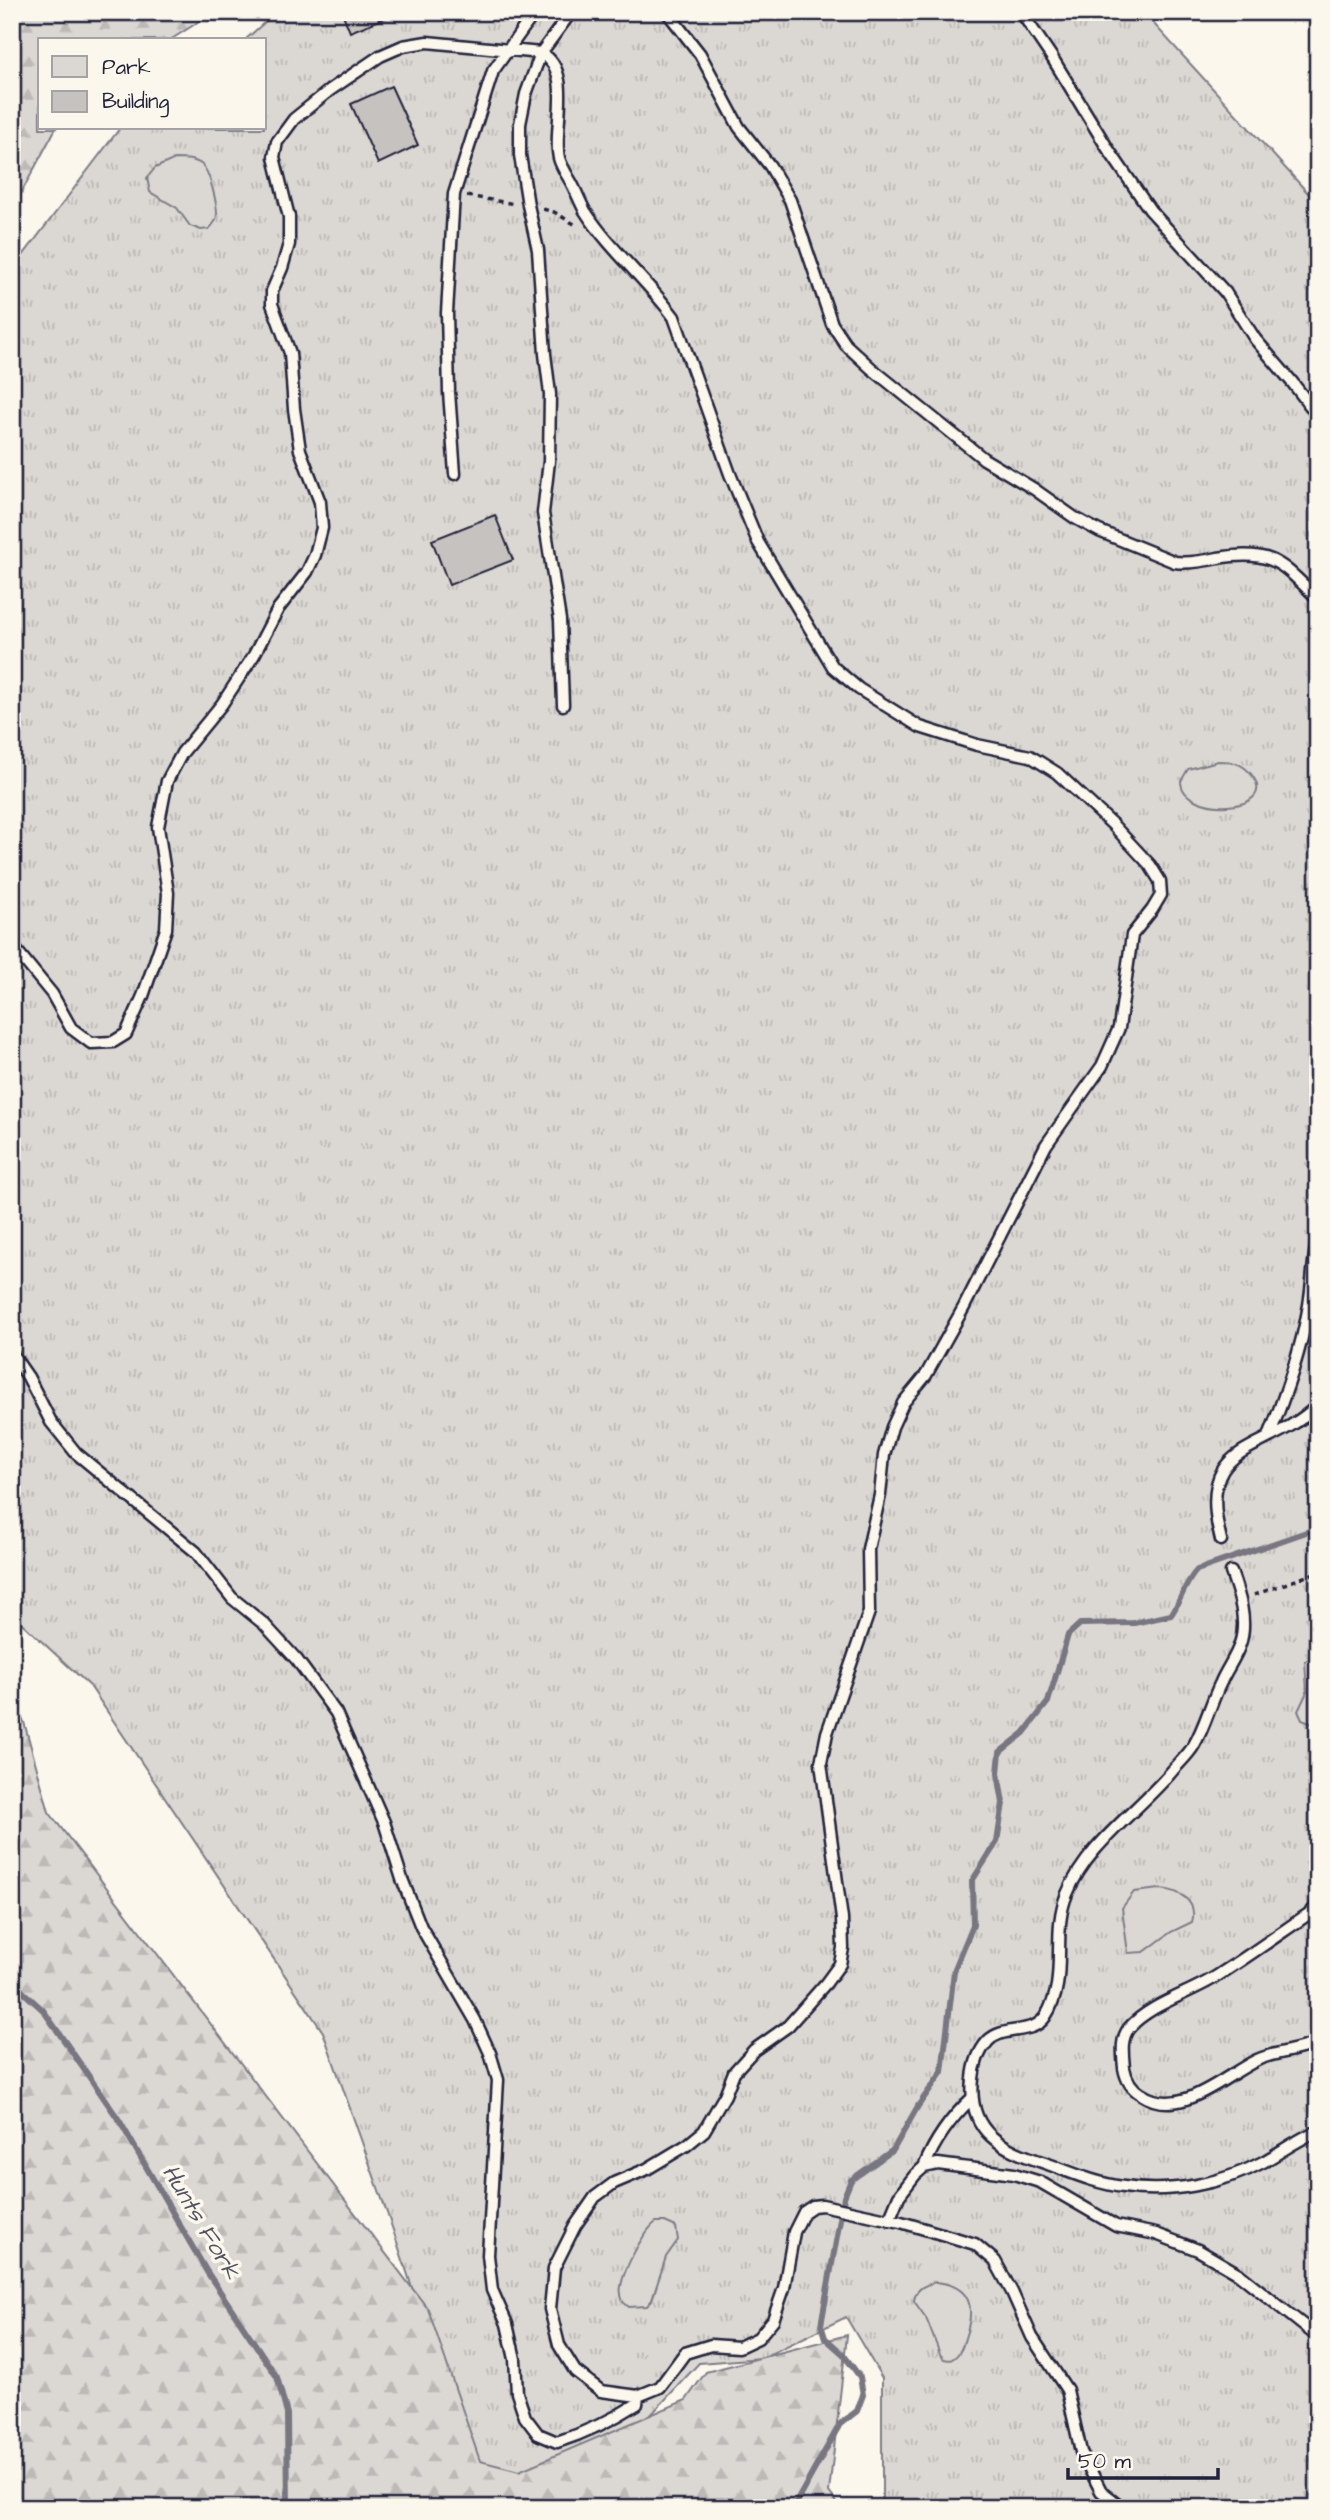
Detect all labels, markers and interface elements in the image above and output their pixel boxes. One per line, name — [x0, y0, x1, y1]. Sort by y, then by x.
legend — [38, 38, 266, 130]
text: Park — [102, 53, 151, 82]
text: Building — [102, 87, 170, 118]
water label: Hunts Fork — [153, 2158, 249, 2287]
scale bar — [1068, 2436, 1218, 2480]
text: 50 m — [1078, 2447, 1132, 2476]

